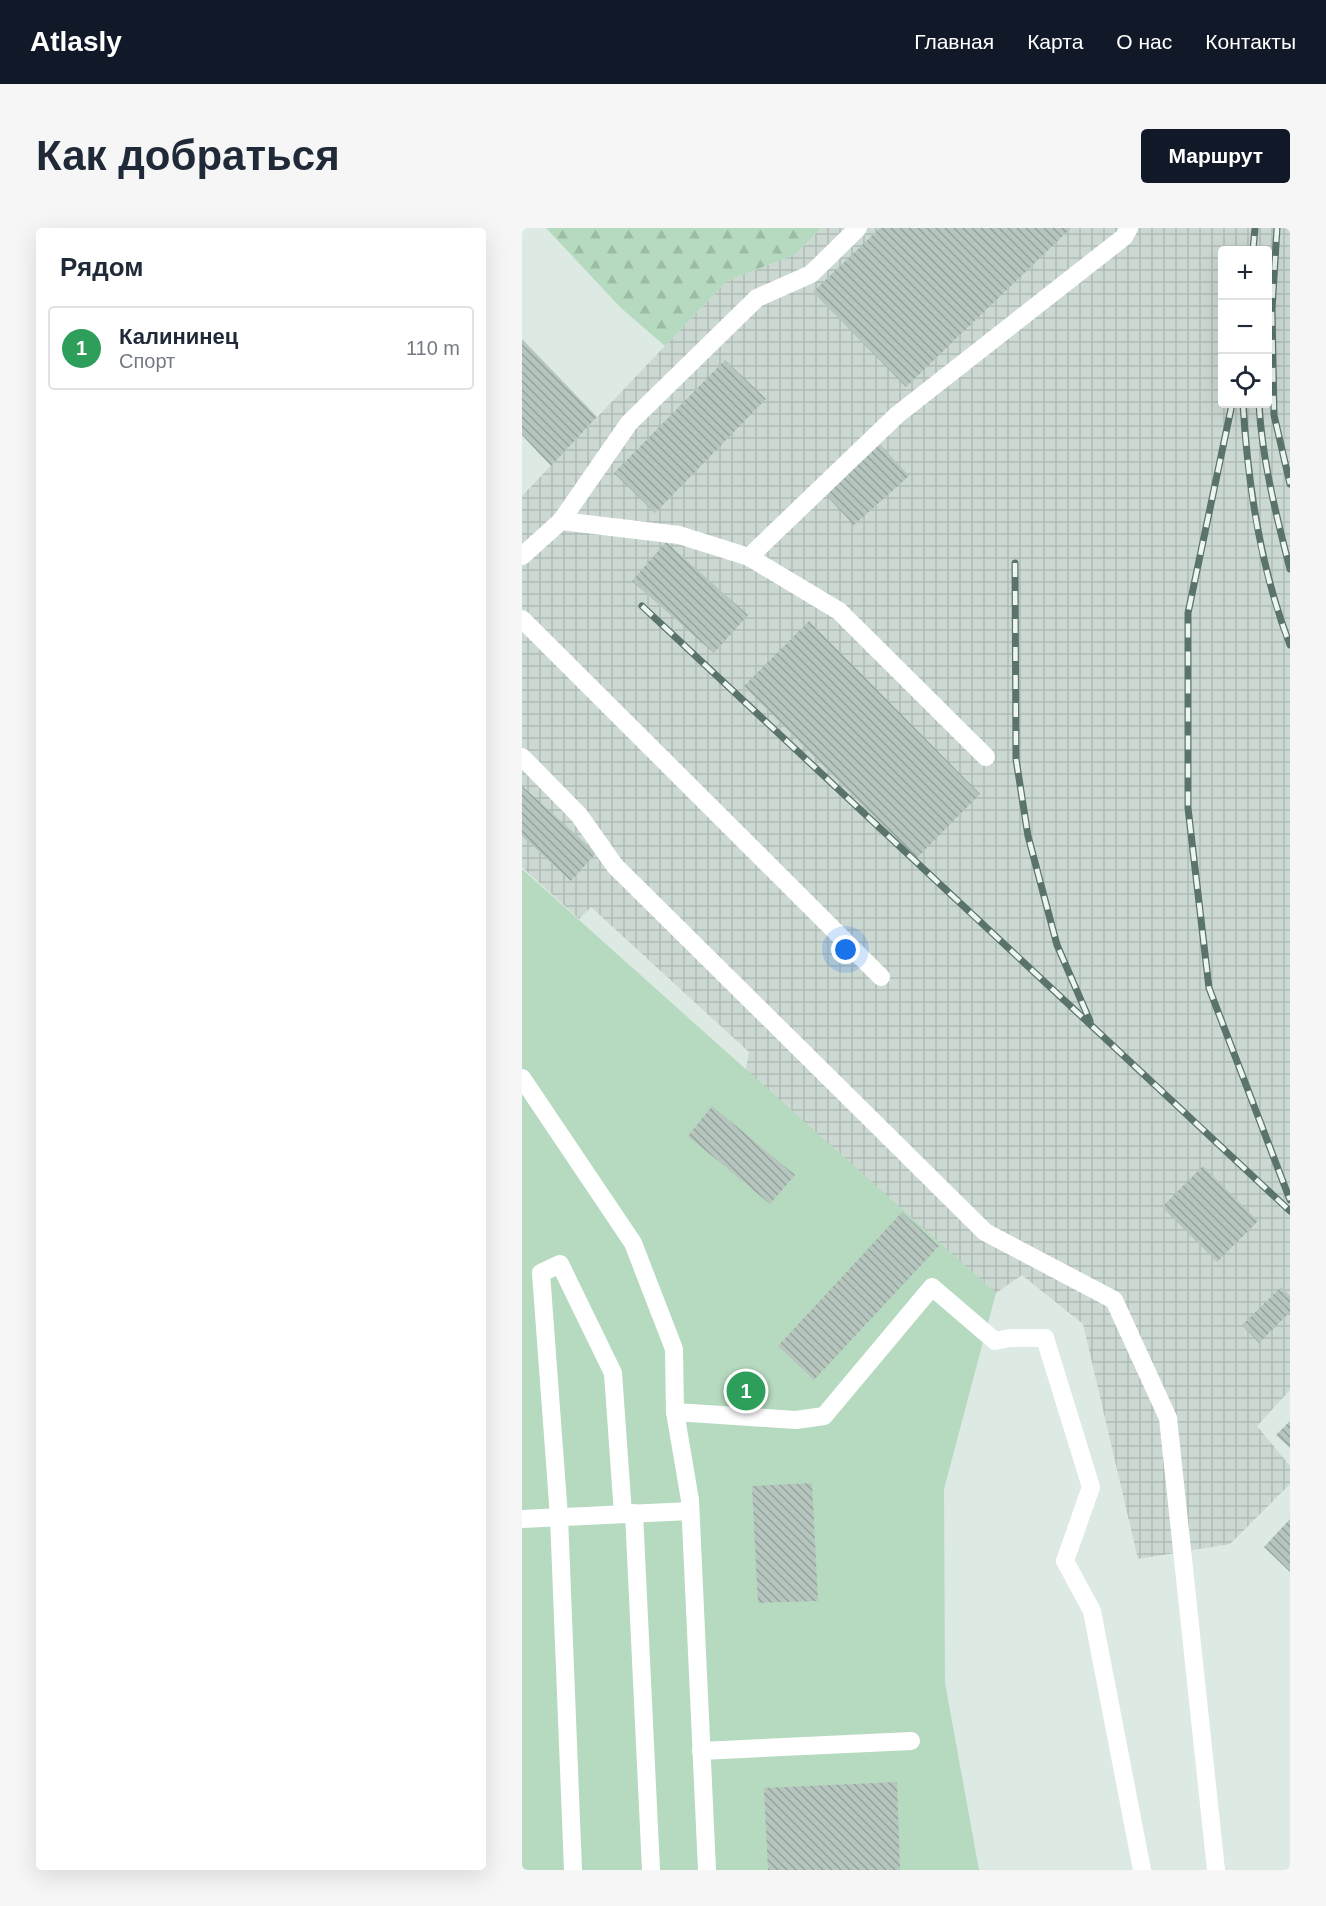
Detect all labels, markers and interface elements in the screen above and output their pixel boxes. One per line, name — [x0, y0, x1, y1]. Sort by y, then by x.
text: Atlasly — [30, 26, 122, 57]
text: Главная — [914, 30, 994, 53]
text: Карта — [1027, 30, 1083, 53]
text: О нас — [1116, 30, 1172, 53]
text: Контакты — [1205, 30, 1296, 53]
button: Маршрут — [1141, 129, 1290, 183]
text: Как добраться — [36, 132, 340, 179]
map controls — [1218, 246, 1272, 408]
button: + — [1218, 246, 1272, 300]
text: Рядом — [60, 252, 143, 282]
button: − — [1218, 300, 1272, 354]
text: Калининец — [119, 324, 238, 349]
text: 1 — [76, 337, 87, 359]
text: 110 m — [406, 337, 460, 359]
text: Спорт — [119, 350, 175, 372]
button: locate — [1218, 354, 1272, 408]
your location — [831, 935, 860, 964]
pin: 1 — [726, 1368, 766, 1414]

